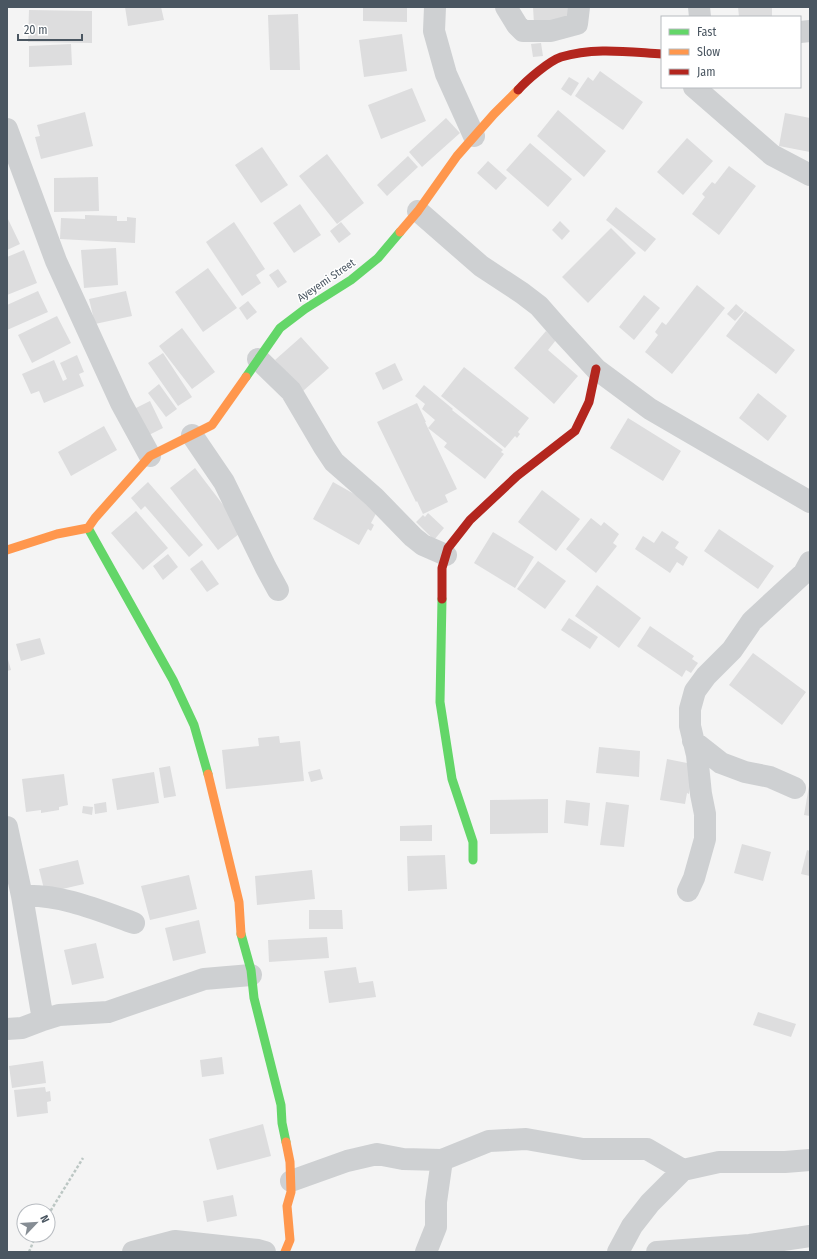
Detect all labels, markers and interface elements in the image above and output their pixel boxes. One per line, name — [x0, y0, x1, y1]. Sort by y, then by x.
scale bar — [18, 16, 82, 42]
legend — [661, 16, 801, 88]
text: 20 m — [24, 23, 48, 37]
text: Fast — [697, 25, 716, 39]
text: Slow — [697, 45, 720, 59]
text: Jam — [697, 65, 715, 79]
street label: Ayeyemi Street — [295, 256, 358, 305]
north arrow — [16, 1203, 56, 1243]
text: N — [37, 1213, 52, 1225]

